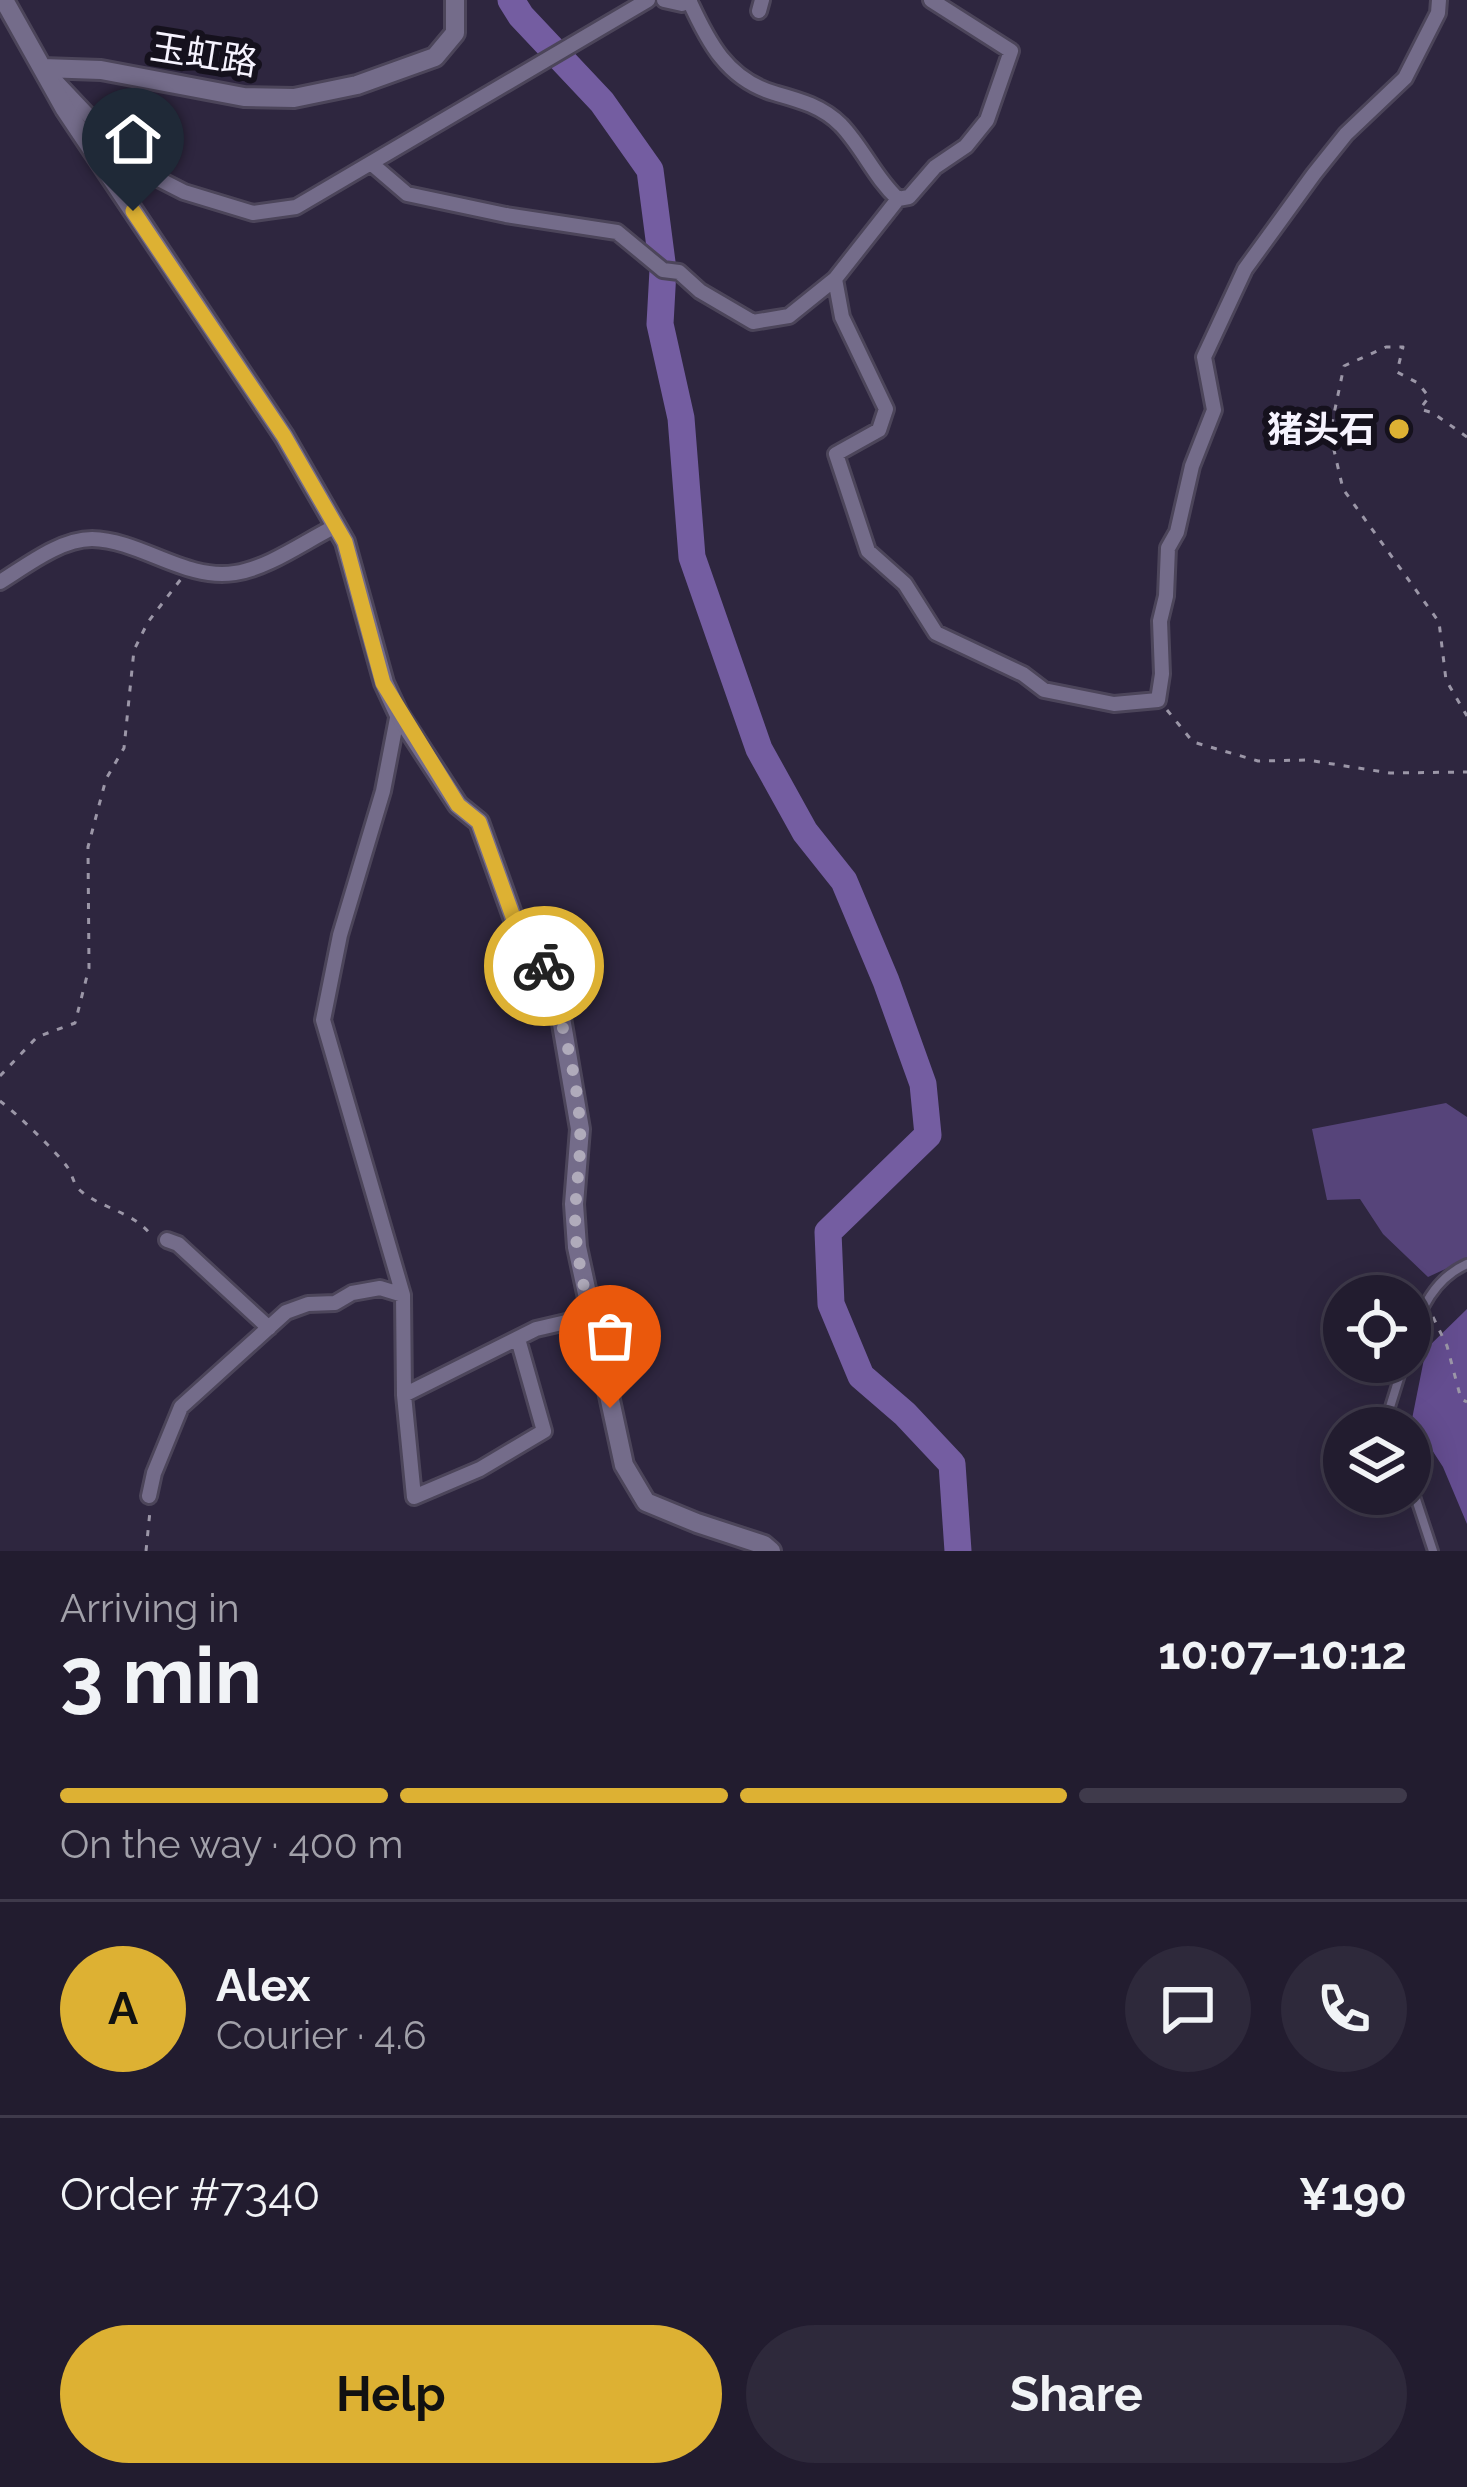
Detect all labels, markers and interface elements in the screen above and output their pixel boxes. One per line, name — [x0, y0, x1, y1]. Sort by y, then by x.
street label: 玉虹路 — [147, 25, 261, 83]
pin — [82, 88, 184, 211]
icon: home — [100, 106, 166, 172]
place label: 猪头石 — [1267, 408, 1375, 450]
marker: 猪头石 — [1386, 416, 1412, 442]
courier — [484, 906, 604, 1026]
icon: bike — [511, 933, 577, 999]
map controls — [1323, 1275, 1431, 1515]
button: locate — [1323, 1275, 1431, 1383]
pin — [559, 1285, 661, 1408]
icon: bag — [577, 1303, 643, 1369]
button: layers — [1323, 1407, 1431, 1515]
text: Arriving in — [60, 1585, 240, 1631]
text: 10:07–10:12 — [1158, 1627, 1407, 1680]
text: 3 min — [60, 1630, 262, 1721]
text: On the way · 400 m — [60, 1821, 403, 1867]
button: chat — [1125, 1946, 1251, 2072]
button: phone — [1281, 1946, 1407, 2072]
text: Alex — [216, 1959, 310, 2012]
text: A — [108, 1982, 138, 2035]
text: Courier · 4.6 — [216, 2012, 426, 2058]
text: Order #7340 — [60, 2168, 320, 2221]
text: ¥190 — [1299, 2168, 1407, 2221]
button: Help — [60, 2325, 722, 2463]
button: Share — [746, 2325, 1407, 2463]

